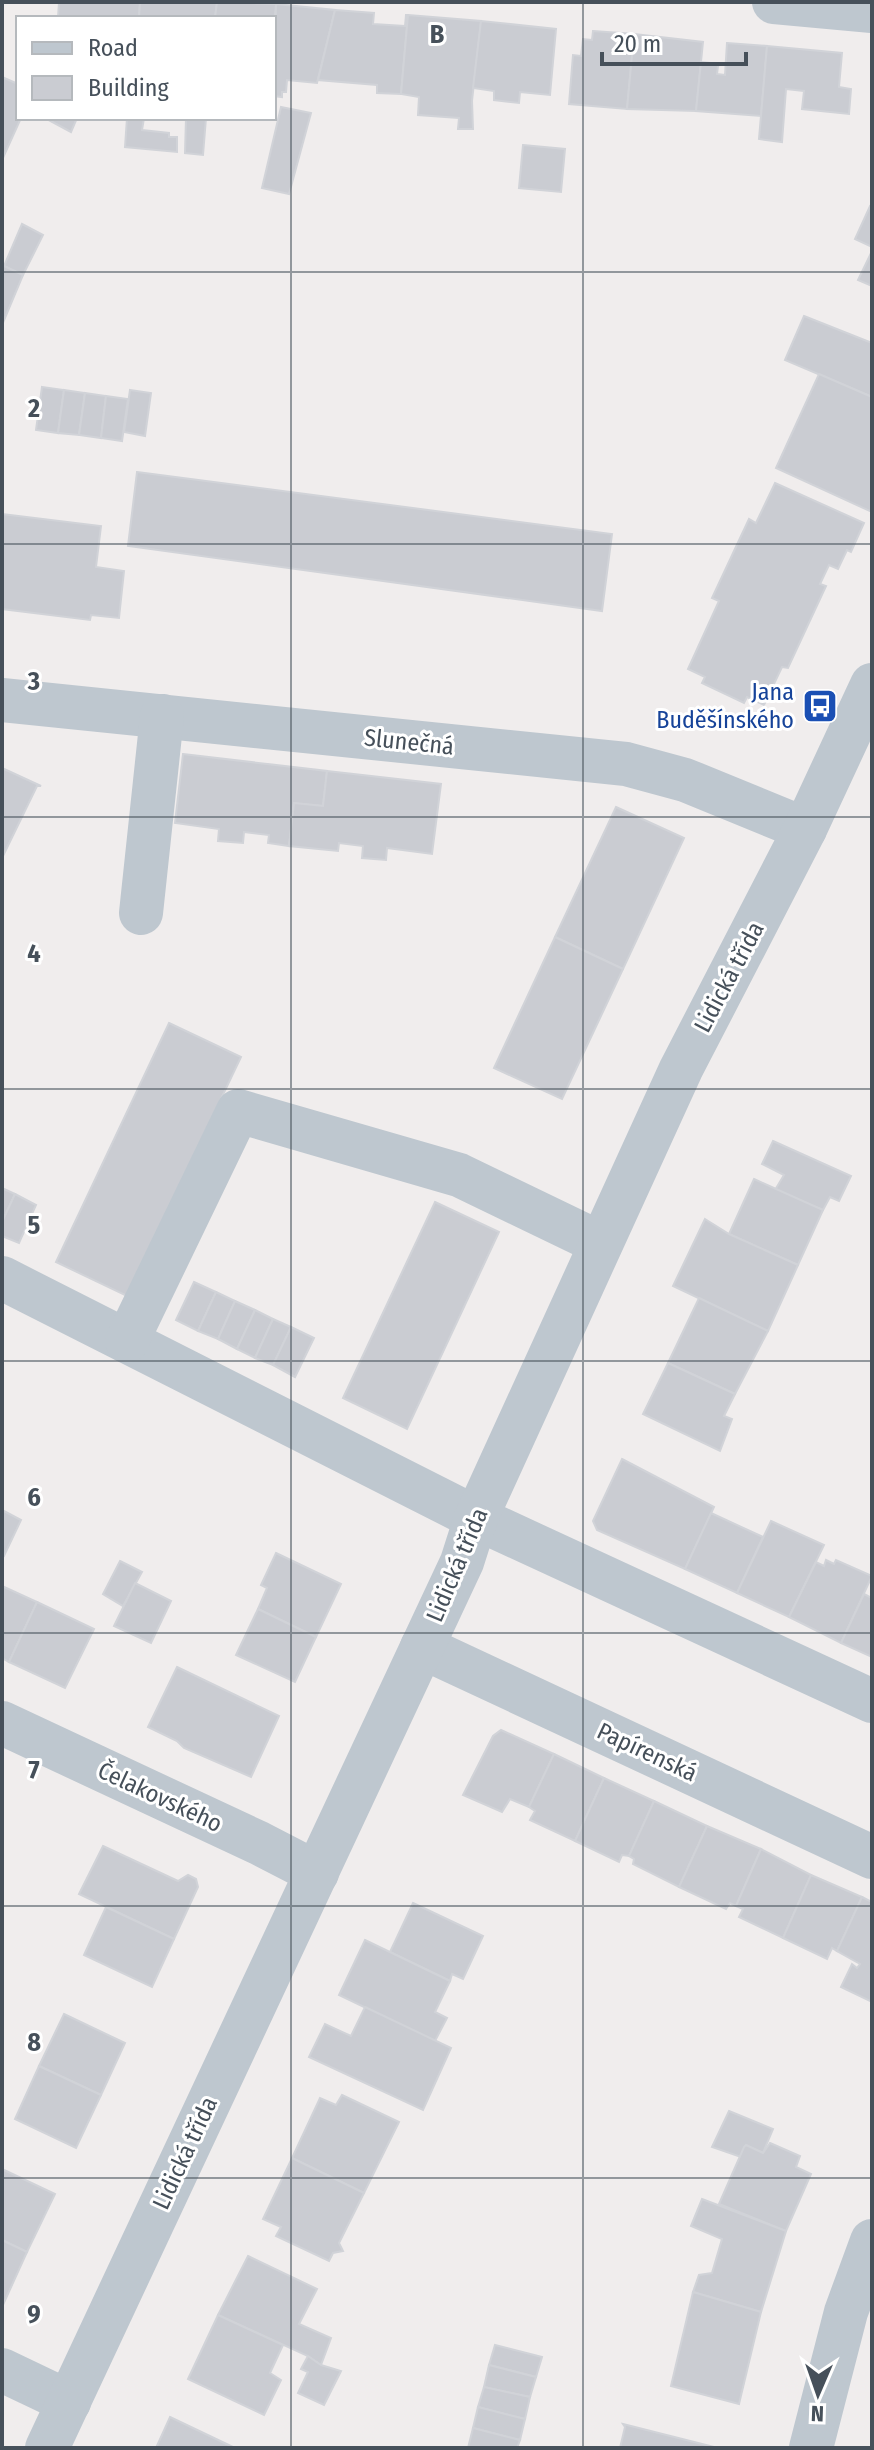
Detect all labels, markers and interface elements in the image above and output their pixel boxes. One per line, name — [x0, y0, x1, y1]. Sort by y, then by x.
legend — [16, 16, 276, 120]
scale bar — [602, 16, 746, 66]
text: B — [430, 19, 445, 50]
text: 20 m — [614, 30, 661, 58]
text: Road — [88, 34, 138, 62]
text: Building — [88, 74, 170, 102]
text: 2 — [27, 393, 40, 424]
text: 3 — [27, 666, 40, 697]
place label: Jana Buděšínského — [656, 678, 794, 734]
bus stop icon: Jana Buděšínského — [801, 687, 839, 725]
street label: Slunečná — [363, 723, 455, 761]
street label: Lidická třída — [688, 917, 770, 1037]
text: 4 — [27, 938, 41, 969]
text: 5 — [28, 1210, 41, 1241]
text: 6 — [27, 1482, 41, 1513]
street label: Lidická třída — [420, 1504, 494, 1626]
street label: Papírenská — [593, 1717, 701, 1787]
text: 7 — [28, 1755, 40, 1786]
street label: Čelakovského — [93, 1755, 227, 1838]
text: 8 — [27, 2027, 41, 2058]
street label: Lidická třída — [147, 2092, 223, 2214]
text: 9 — [27, 2299, 41, 2330]
north arrow — [778, 2354, 858, 2434]
text: N — [810, 2400, 824, 2427]

